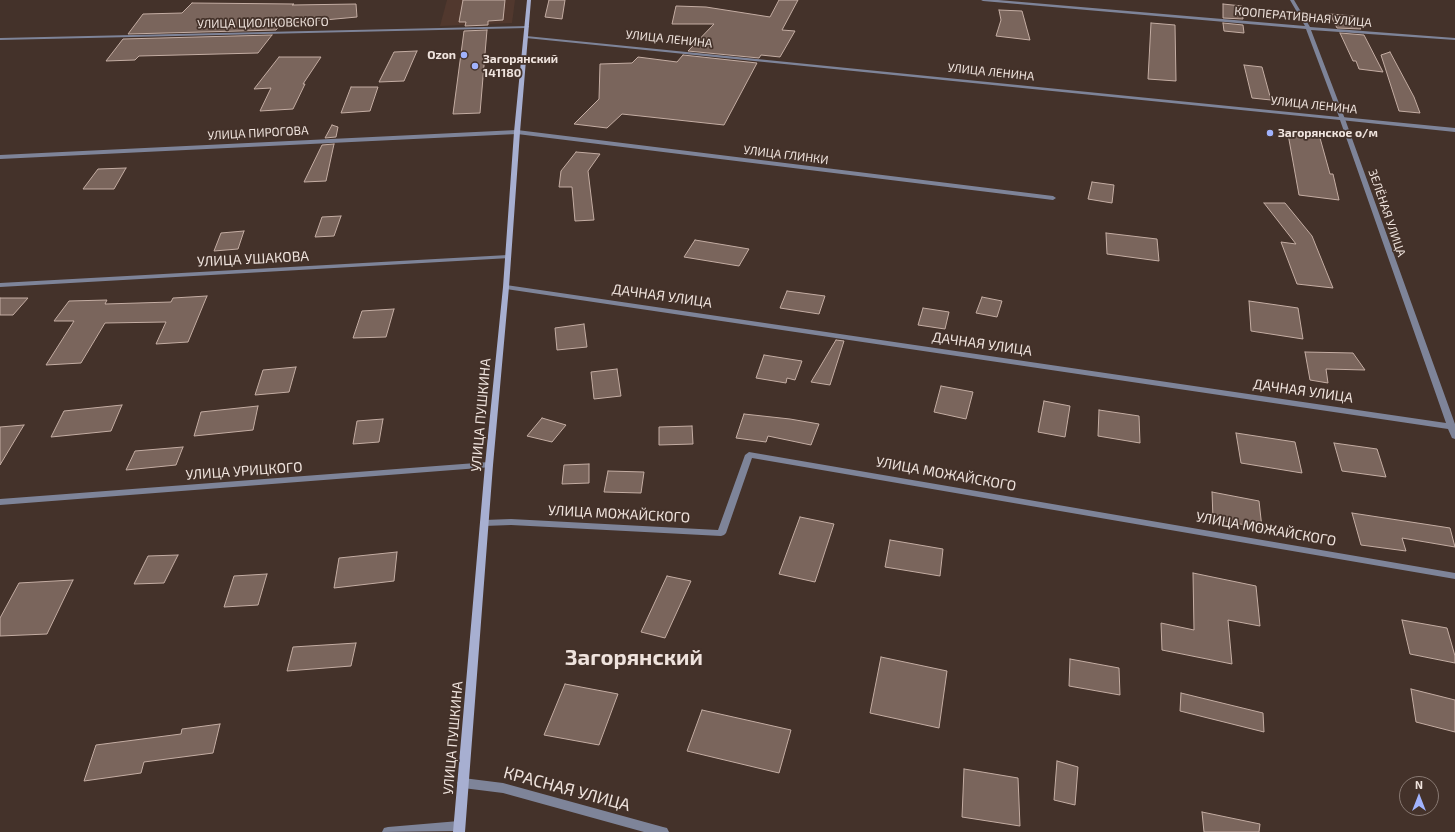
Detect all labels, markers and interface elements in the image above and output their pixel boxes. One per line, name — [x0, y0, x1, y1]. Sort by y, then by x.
street label: КООПЕРАТИВНАЯ УЛИЦА — [1234, 4, 1372, 30]
street label: УЛИЦА ЦИОЛКОВСКОГО — [197, 15, 329, 31]
street label: УЛИЦА ЛЕНИНА — [625, 27, 713, 51]
place label: Ozon — [427, 48, 456, 62]
marker: Ozon — [459, 50, 469, 60]
place label: Загорянский 141180 — [483, 52, 558, 80]
street label: УЛИЦА ЛЕНИНА — [947, 60, 1035, 84]
marker: Загорянский 141180 — [470, 61, 480, 71]
street label: УЛИЦА ЛЕНИНА — [1270, 93, 1358, 117]
street label: УЛИЦА ПИРОГОВА — [207, 123, 309, 143]
place label: Загорянское о/м — [1278, 126, 1378, 140]
marker: Загорянское о/м — [1265, 128, 1275, 138]
street label: УЛИЦА ГЛИНКИ — [743, 143, 829, 167]
street label: ЗЕЛЁНАЯ УЛИЦА — [1365, 167, 1409, 259]
street label: УЛИЦА УШАКОВА — [197, 248, 309, 270]
street label: ДАЧНАЯ УЛИЦА — [611, 281, 713, 311]
street label: ДАЧНАЯ УЛИЦА — [931, 329, 1033, 359]
street label: УЛИЦА ПУШКИНА — [468, 358, 494, 472]
street label: ДАЧНАЯ УЛИЦА — [1252, 376, 1354, 406]
street label: УЛИЦА МОЖАЙСКОГО — [875, 453, 1017, 495]
street label: УЛИЦА УРИЦКОГО — [185, 459, 303, 483]
street label: УЛИЦА МОЖАЙСКОГО — [548, 502, 690, 526]
street label: УЛИЦА МОЖАЙСКОГО — [1195, 508, 1337, 550]
district label: Загорянский — [565, 645, 703, 671]
street label: УЛИЦА ПУШКИНА — [440, 681, 466, 795]
street label: КРАСНАЯ УЛИЦА — [501, 762, 633, 816]
north arrow — [1399, 776, 1439, 816]
text: N — [1415, 778, 1423, 791]

